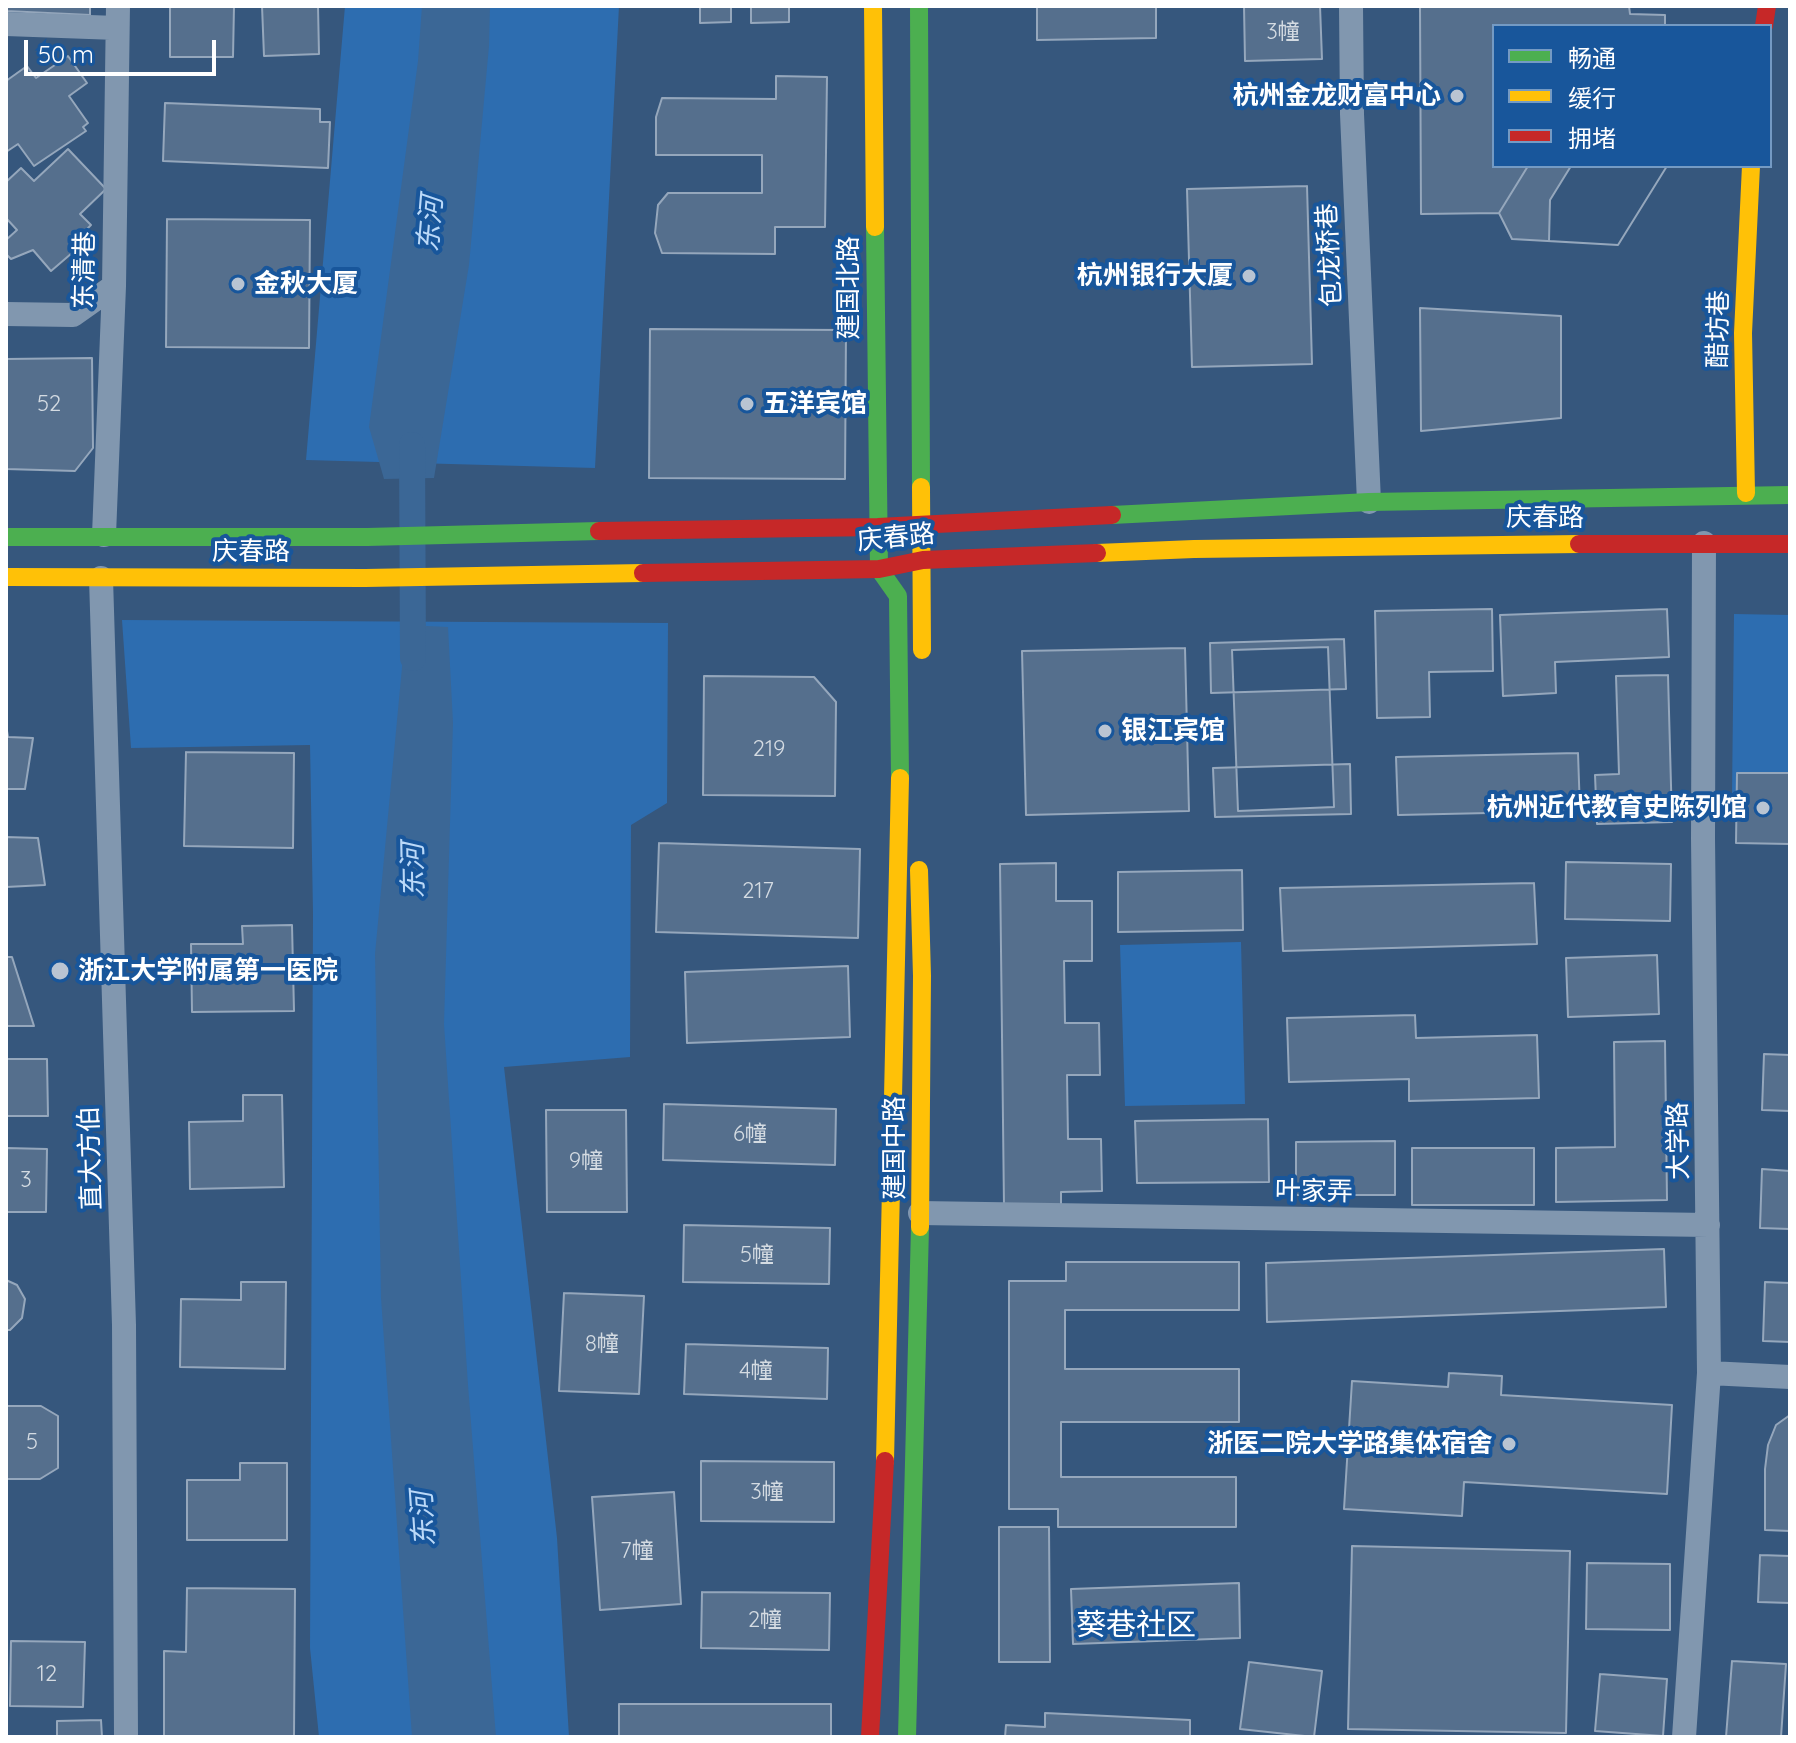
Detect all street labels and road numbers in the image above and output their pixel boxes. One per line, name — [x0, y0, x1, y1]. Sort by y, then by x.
street label: 包龙桥巷 — [1312, 202, 1348, 308]
street label: 东清巷 — [69, 231, 101, 309]
street label: 建国北路 — [833, 236, 865, 340]
street label: 醋坊巷 — [1703, 290, 1735, 368]
street label: 庆春路 — [1506, 502, 1584, 534]
street label: 庆春路 — [856, 518, 936, 558]
street label: 庆春路 — [212, 536, 290, 568]
street label: 建国中路 — [879, 1096, 911, 1200]
street label: 大学路 — [1663, 1102, 1695, 1180]
street label: 直大方伯 — [74, 1105, 108, 1211]
street label: 叶家弄 — [1275, 1176, 1353, 1208]

